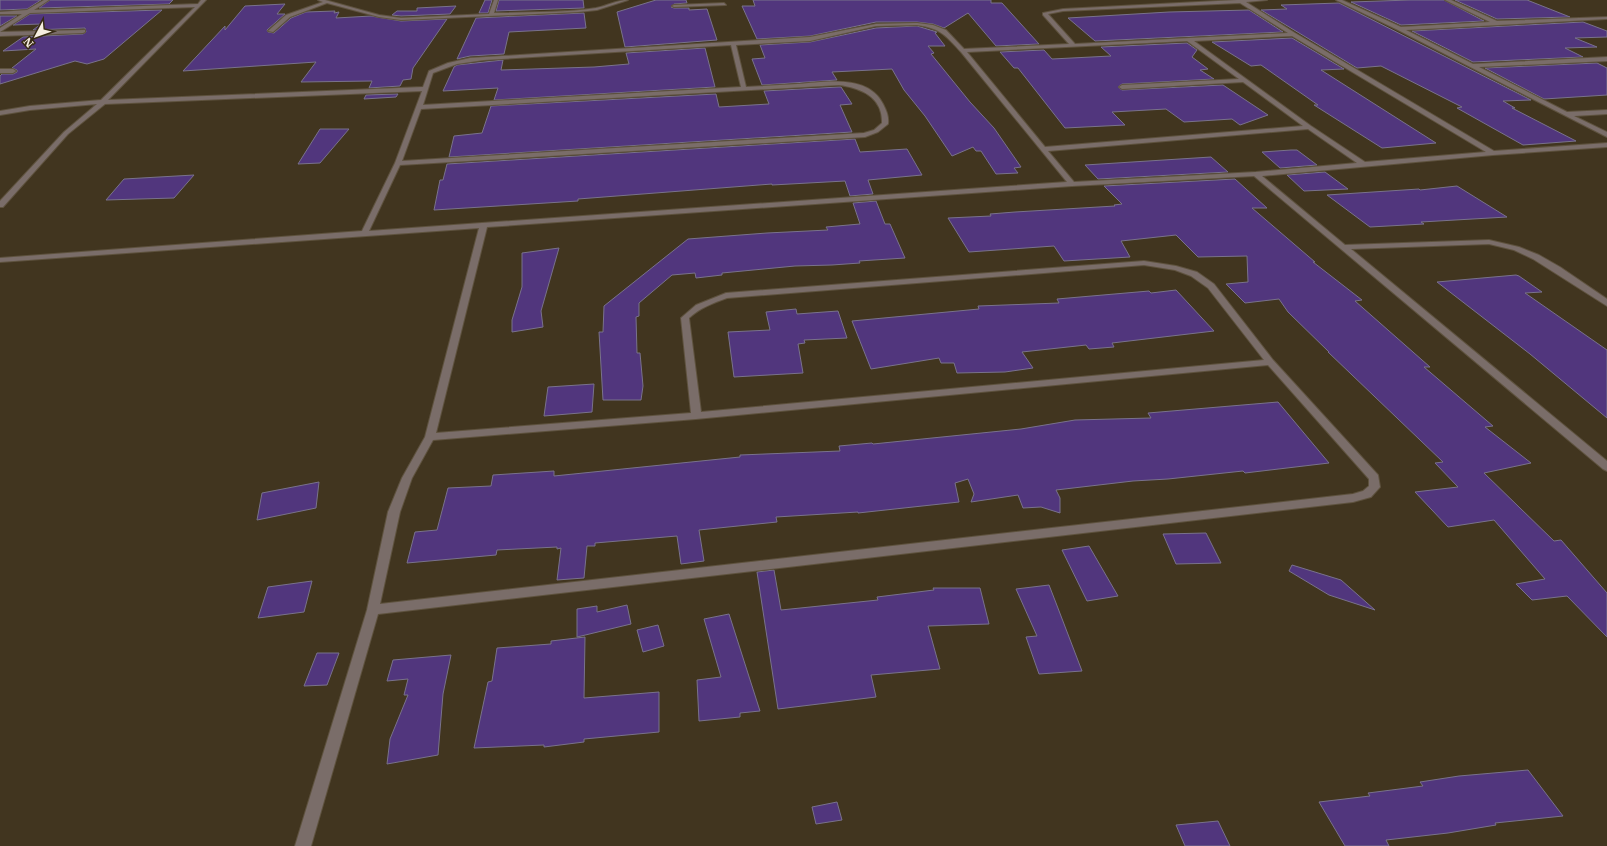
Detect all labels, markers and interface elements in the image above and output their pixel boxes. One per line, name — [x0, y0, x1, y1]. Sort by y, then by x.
north arrow — [16, 16, 56, 56]
text: N — [20, 34, 37, 50]

